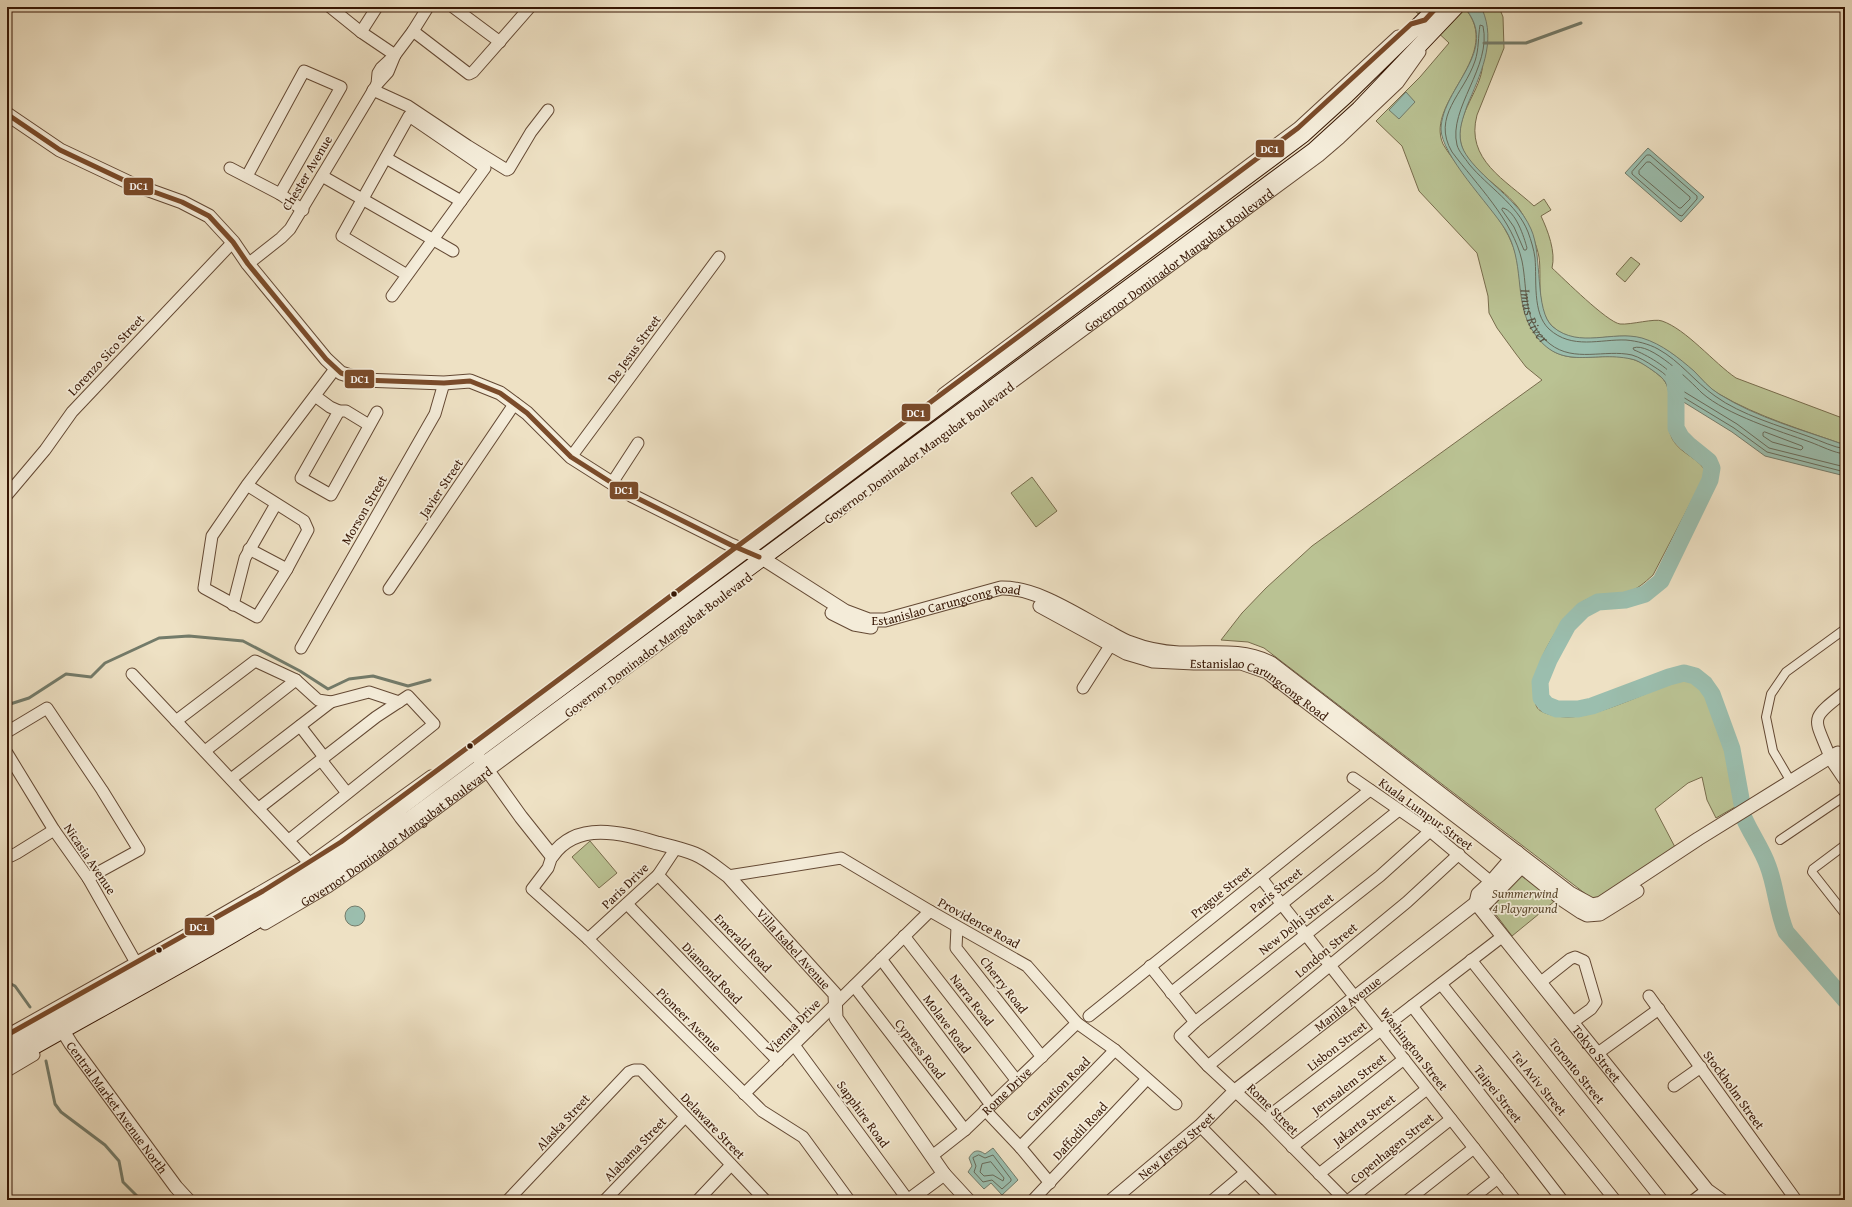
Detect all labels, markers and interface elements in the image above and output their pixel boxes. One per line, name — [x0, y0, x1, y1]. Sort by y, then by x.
street label: Chester Avenue — [277, 132, 337, 214]
line badge: DC1 — [1255, 139, 1285, 158]
text: DC1 — [1260, 141, 1280, 157]
line badge: DC1 — [123, 177, 154, 196]
text: DC1 — [129, 178, 149, 194]
street label: Governor Dominador Mangubat Boulevard — [1080, 183, 1277, 336]
water label: Imus River — [1516, 288, 1554, 349]
street label: Lorenzo Sico Street — [63, 310, 149, 400]
street label: De Jesus Street — [603, 311, 665, 387]
line badge: DC1 — [344, 369, 375, 389]
text: DC1 — [350, 371, 370, 387]
street label: Governor Dominador Mangubat Boulevard — [820, 377, 1018, 529]
line badge: DC1 — [901, 403, 931, 422]
text: DC1 — [906, 405, 926, 421]
street label: Javier Street — [413, 454, 468, 523]
street label: Morson Street — [336, 471, 392, 548]
line badge: DC1 — [609, 481, 639, 500]
text: DC1 — [614, 482, 634, 498]
street label: Governor Dominador Mangubat Boulevard — [560, 568, 756, 722]
street label: Estanislao Carungcong Road — [872, 578, 1023, 630]
unlabelled marker — [669, 589, 679, 599]
street label: Estanislao Carungcong Road — [1189, 653, 1333, 725]
unlabelled marker — [465, 741, 475, 751]
street label: Governor Dominador Mangubat Boulevard — [297, 762, 496, 911]
street label: Kuala Lumpur Street — [1375, 773, 1477, 855]
street label: Nicasia Avenue — [59, 820, 121, 898]
street label: Paris Drive — [597, 859, 653, 913]
street label: Prague Street — [1186, 861, 1256, 923]
street label: Paris Street — [1246, 863, 1307, 917]
park label: Summerwind 4 Playground — [1492, 884, 1558, 918]
street label: New Delhi Street — [1254, 888, 1338, 960]
street label: Providence Road — [935, 893, 1023, 953]
street label: Villa Isabel Avenue — [752, 904, 836, 993]
street label: Emerald Road — [710, 909, 776, 977]
line badge: DC1 — [184, 917, 215, 936]
street label: London Street — [1290, 918, 1362, 982]
text: DC1 — [189, 919, 209, 935]
street label: Diamond Road — [678, 938, 746, 1008]
unlabelled marker — [154, 945, 164, 955]
street label: Cherry Road — [976, 952, 1032, 1018]
street label: Narra Road — [946, 970, 998, 1030]
street label: Manila Avenue — [1310, 971, 1385, 1036]
street label: Pioneer Avenue — [652, 983, 726, 1057]
street label: Molave Road — [919, 991, 975, 1057]
street label: Vienna Drive — [761, 994, 825, 1058]
street label: Washington Street — [1375, 1003, 1453, 1095]
street label: Cypress Road — [890, 1015, 950, 1083]
street label: Lisbon Street — [1303, 1016, 1371, 1076]
street label: Tokyo Street — [1568, 1021, 1626, 1086]
street label: Toronto Street — [1545, 1034, 1610, 1108]
street label: Central Market Avenue North — [62, 1037, 173, 1178]
street label: Tel Aviv Street — [1507, 1046, 1571, 1120]
street label: Stockholm Street — [1699, 1047, 1769, 1134]
street label: Jerusalem Street — [1306, 1049, 1391, 1120]
street label: Carnation Road — [1021, 1052, 1095, 1126]
street label: Taipei Street — [1469, 1061, 1527, 1127]
street label: Rome Drive — [977, 1062, 1036, 1119]
street label: Sapphire Road — [832, 1077, 894, 1152]
street label: Rome Street — [1243, 1079, 1304, 1140]
street label: Alaska Street — [532, 1089, 595, 1155]
street label: Delaware Street — [676, 1089, 750, 1164]
street label: Jakarta Street — [1327, 1089, 1400, 1152]
street label: Daffodil Road — [1048, 1098, 1112, 1164]
street label: New Jersey Street — [1133, 1107, 1219, 1184]
street label: Copenhagen Street — [1346, 1108, 1438, 1188]
street label: Alabama Street — [599, 1112, 671, 1185]

